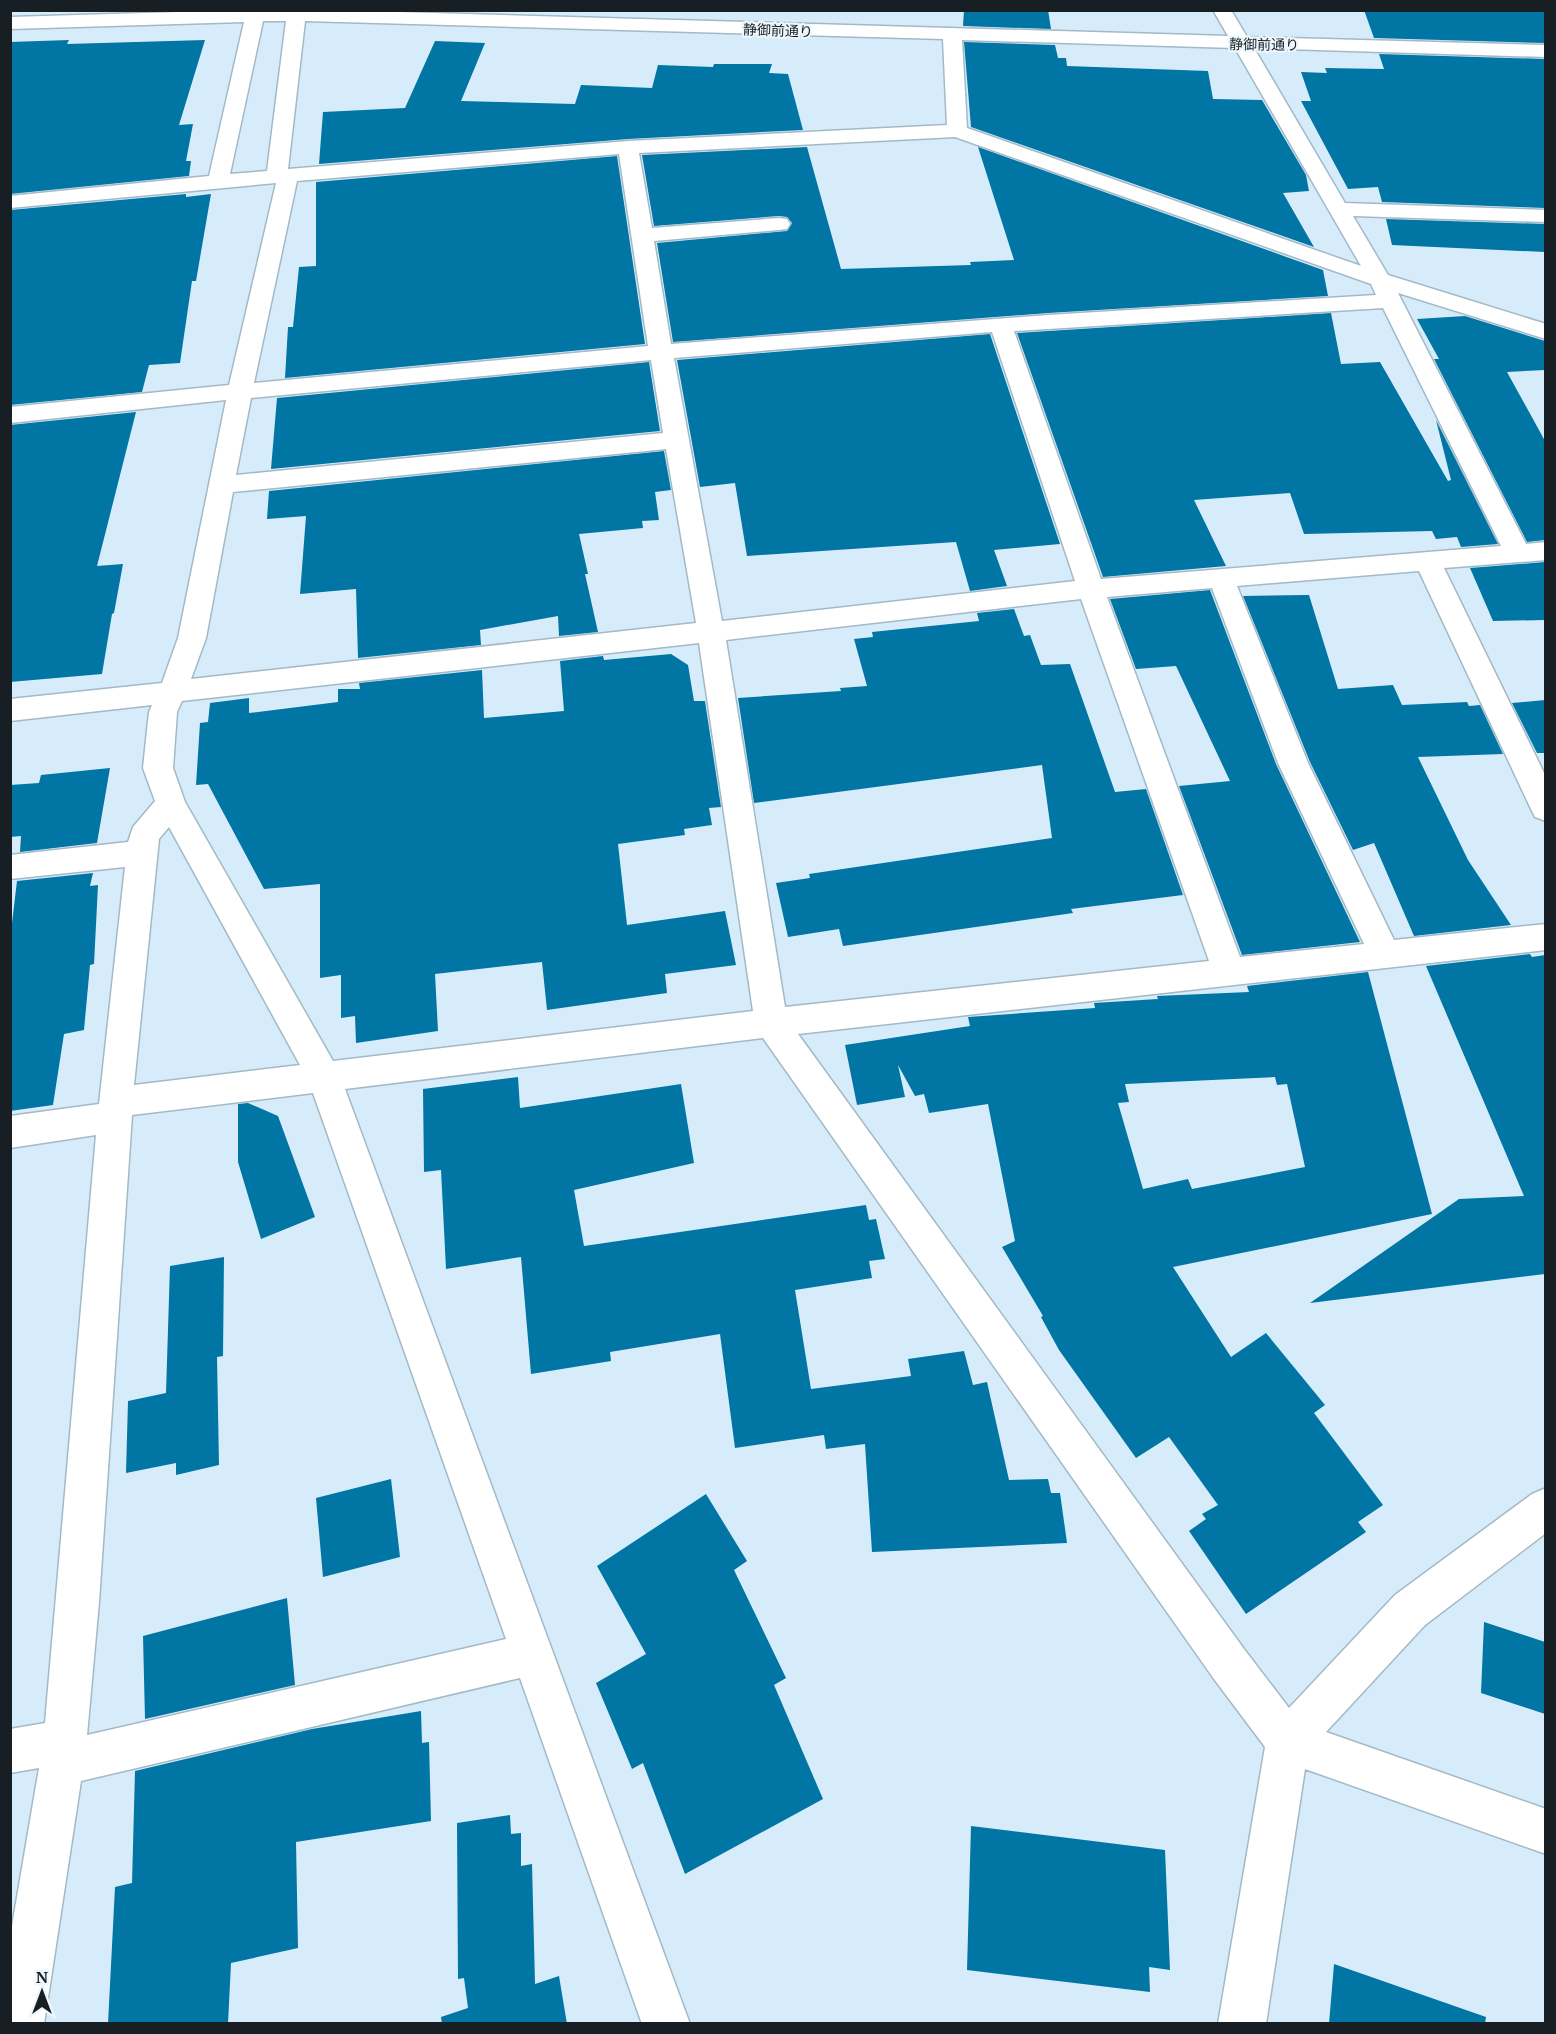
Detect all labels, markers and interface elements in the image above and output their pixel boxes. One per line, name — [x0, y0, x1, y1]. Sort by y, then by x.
street label: 静御前通り — [743, 19, 813, 41]
street label: 静御前通り — [1229, 34, 1299, 54]
north arrow — [12, 1962, 72, 2022]
text: N — [36, 1966, 48, 1988]

